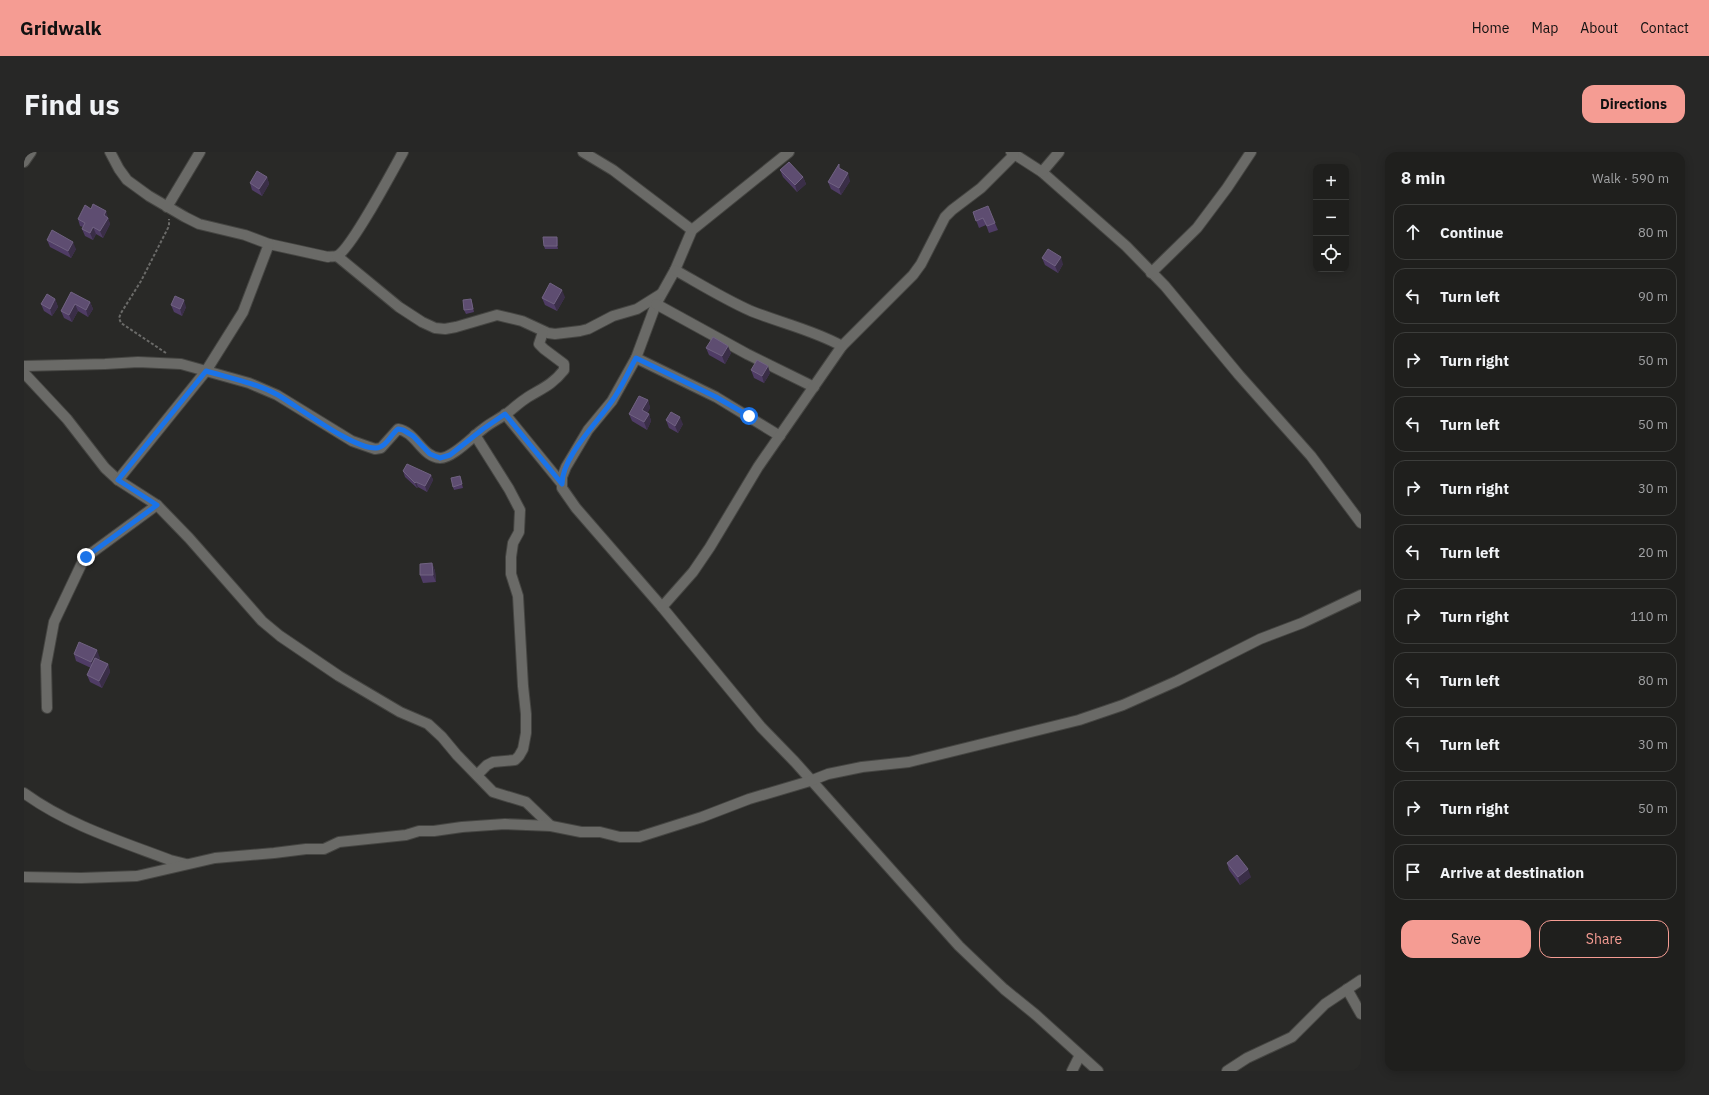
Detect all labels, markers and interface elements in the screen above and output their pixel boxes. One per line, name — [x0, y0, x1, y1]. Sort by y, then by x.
text: Gridwalk — [20, 16, 102, 40]
text: Home — [1472, 19, 1509, 37]
text: Map — [1531, 19, 1558, 37]
text: About — [1580, 19, 1618, 37]
text: Contact — [1640, 19, 1689, 37]
button: Directions — [1582, 85, 1685, 123]
text: Find us — [24, 86, 120, 123]
map controls — [1313, 164, 1349, 272]
button: + — [1313, 164, 1349, 200]
text: 8 min — [1401, 167, 1445, 189]
text: Walk · 590 m — [1592, 170, 1669, 187]
button: − — [1313, 200, 1349, 236]
icon: ahead — [1402, 221, 1424, 243]
text: Continue — [1440, 223, 1504, 242]
text: 80 m — [1638, 224, 1668, 241]
button: locate — [1313, 236, 1349, 272]
icon: left — [1402, 285, 1424, 307]
text: Turn left — [1440, 287, 1500, 306]
text: 90 m — [1638, 288, 1668, 305]
icon: right — [1402, 349, 1424, 371]
text: Turn right — [1440, 351, 1509, 370]
text: 50 m — [1638, 352, 1668, 369]
route start — [740, 407, 758, 425]
icon: left — [1402, 413, 1424, 435]
text: Turn left — [1440, 415, 1500, 434]
text: 50 m — [1638, 416, 1668, 433]
icon: right — [1402, 477, 1424, 499]
text: Turn right — [1440, 479, 1509, 498]
text: 30 m — [1638, 480, 1668, 497]
icon: left — [1402, 541, 1424, 563]
text: Turn left — [1440, 543, 1500, 562]
text: 20 m — [1638, 544, 1668, 561]
route end — [77, 548, 95, 566]
icon: right — [1402, 605, 1424, 627]
text: Turn right — [1440, 607, 1509, 626]
text: 110 m — [1630, 608, 1668, 625]
icon: left — [1402, 669, 1424, 691]
text: Turn left — [1440, 671, 1500, 690]
text: 80 m — [1638, 672, 1668, 689]
icon: left — [1402, 733, 1424, 755]
text: Turn left — [1440, 735, 1500, 754]
text: 30 m — [1638, 736, 1668, 753]
icon: right — [1402, 797, 1424, 819]
text: Turn right — [1440, 799, 1509, 818]
text: 50 m — [1638, 800, 1668, 817]
icon: arrive — [1402, 861, 1424, 883]
text: Arrive at destination — [1440, 863, 1584, 882]
button: Save — [1401, 920, 1531, 958]
button: Share — [1539, 920, 1669, 958]

